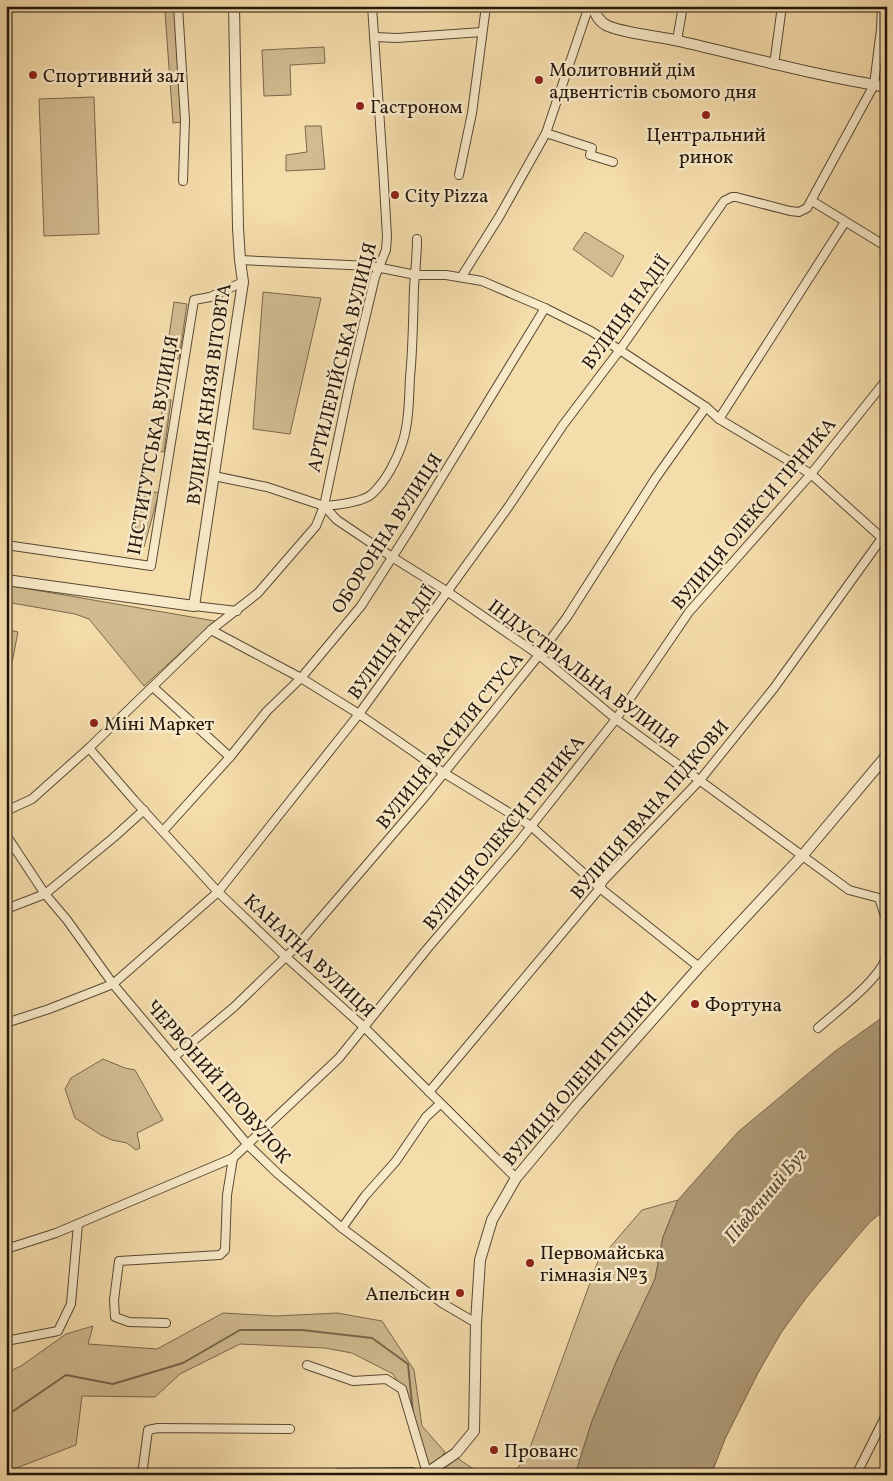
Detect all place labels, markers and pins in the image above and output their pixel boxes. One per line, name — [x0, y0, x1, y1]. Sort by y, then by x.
place label: Молитовний дім адвентістів сьомого дня — [549, 58, 757, 106]
place label: Спортивний зал — [43, 64, 185, 90]
marker: Спортивний зал — [27, 69, 39, 81]
marker: Молитовний дім адвентістів сьомого дня — [533, 74, 545, 86]
place label: Гастроном — [370, 95, 463, 121]
marker: Гастроном — [354, 100, 366, 112]
marker: Центральний ринок — [700, 109, 712, 121]
place label: Центральний ринок — [646, 123, 766, 171]
place label: City Pizza — [405, 184, 489, 210]
marker: City Pizza — [389, 189, 401, 201]
place label: Міні Маркет — [104, 712, 215, 738]
marker: Міні Маркет — [88, 717, 100, 729]
place label: Фортуна — [705, 993, 782, 1019]
marker: Фортуна — [689, 998, 701, 1010]
place label: Первомайська гімназія №3 — [540, 1241, 665, 1289]
marker: Первомайська гімназія №3 — [524, 1257, 536, 1269]
place label: Апельсин — [365, 1282, 450, 1308]
marker: Апельсин — [454, 1287, 466, 1299]
place label: Прованс — [504, 1439, 578, 1465]
marker: Прованс — [488, 1444, 500, 1456]

